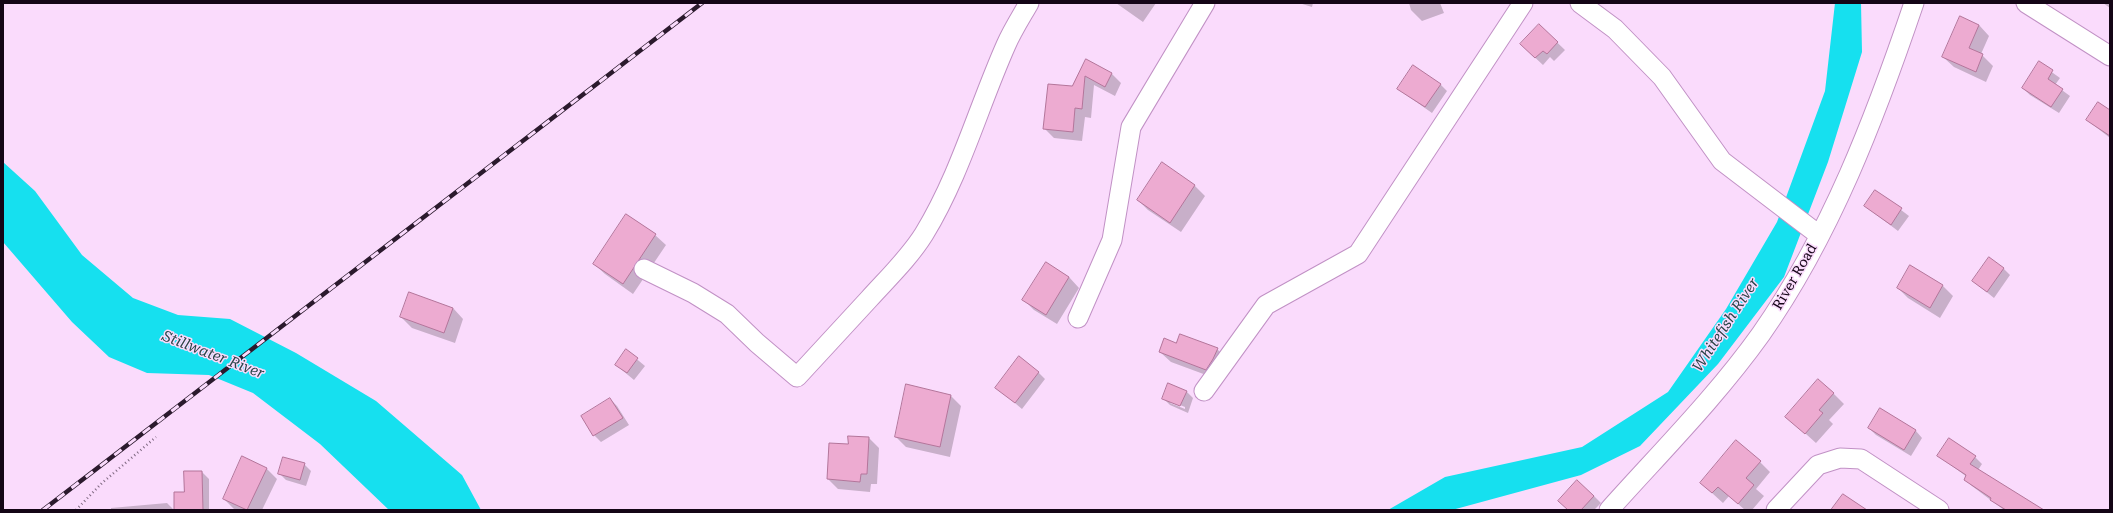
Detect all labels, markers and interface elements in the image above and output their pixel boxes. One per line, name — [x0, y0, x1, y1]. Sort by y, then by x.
street label: River Road — [1769, 241, 1821, 313]
water label: Whitefish River — [1689, 275, 1763, 375]
water label: Stillwater River — [159, 327, 267, 383]

